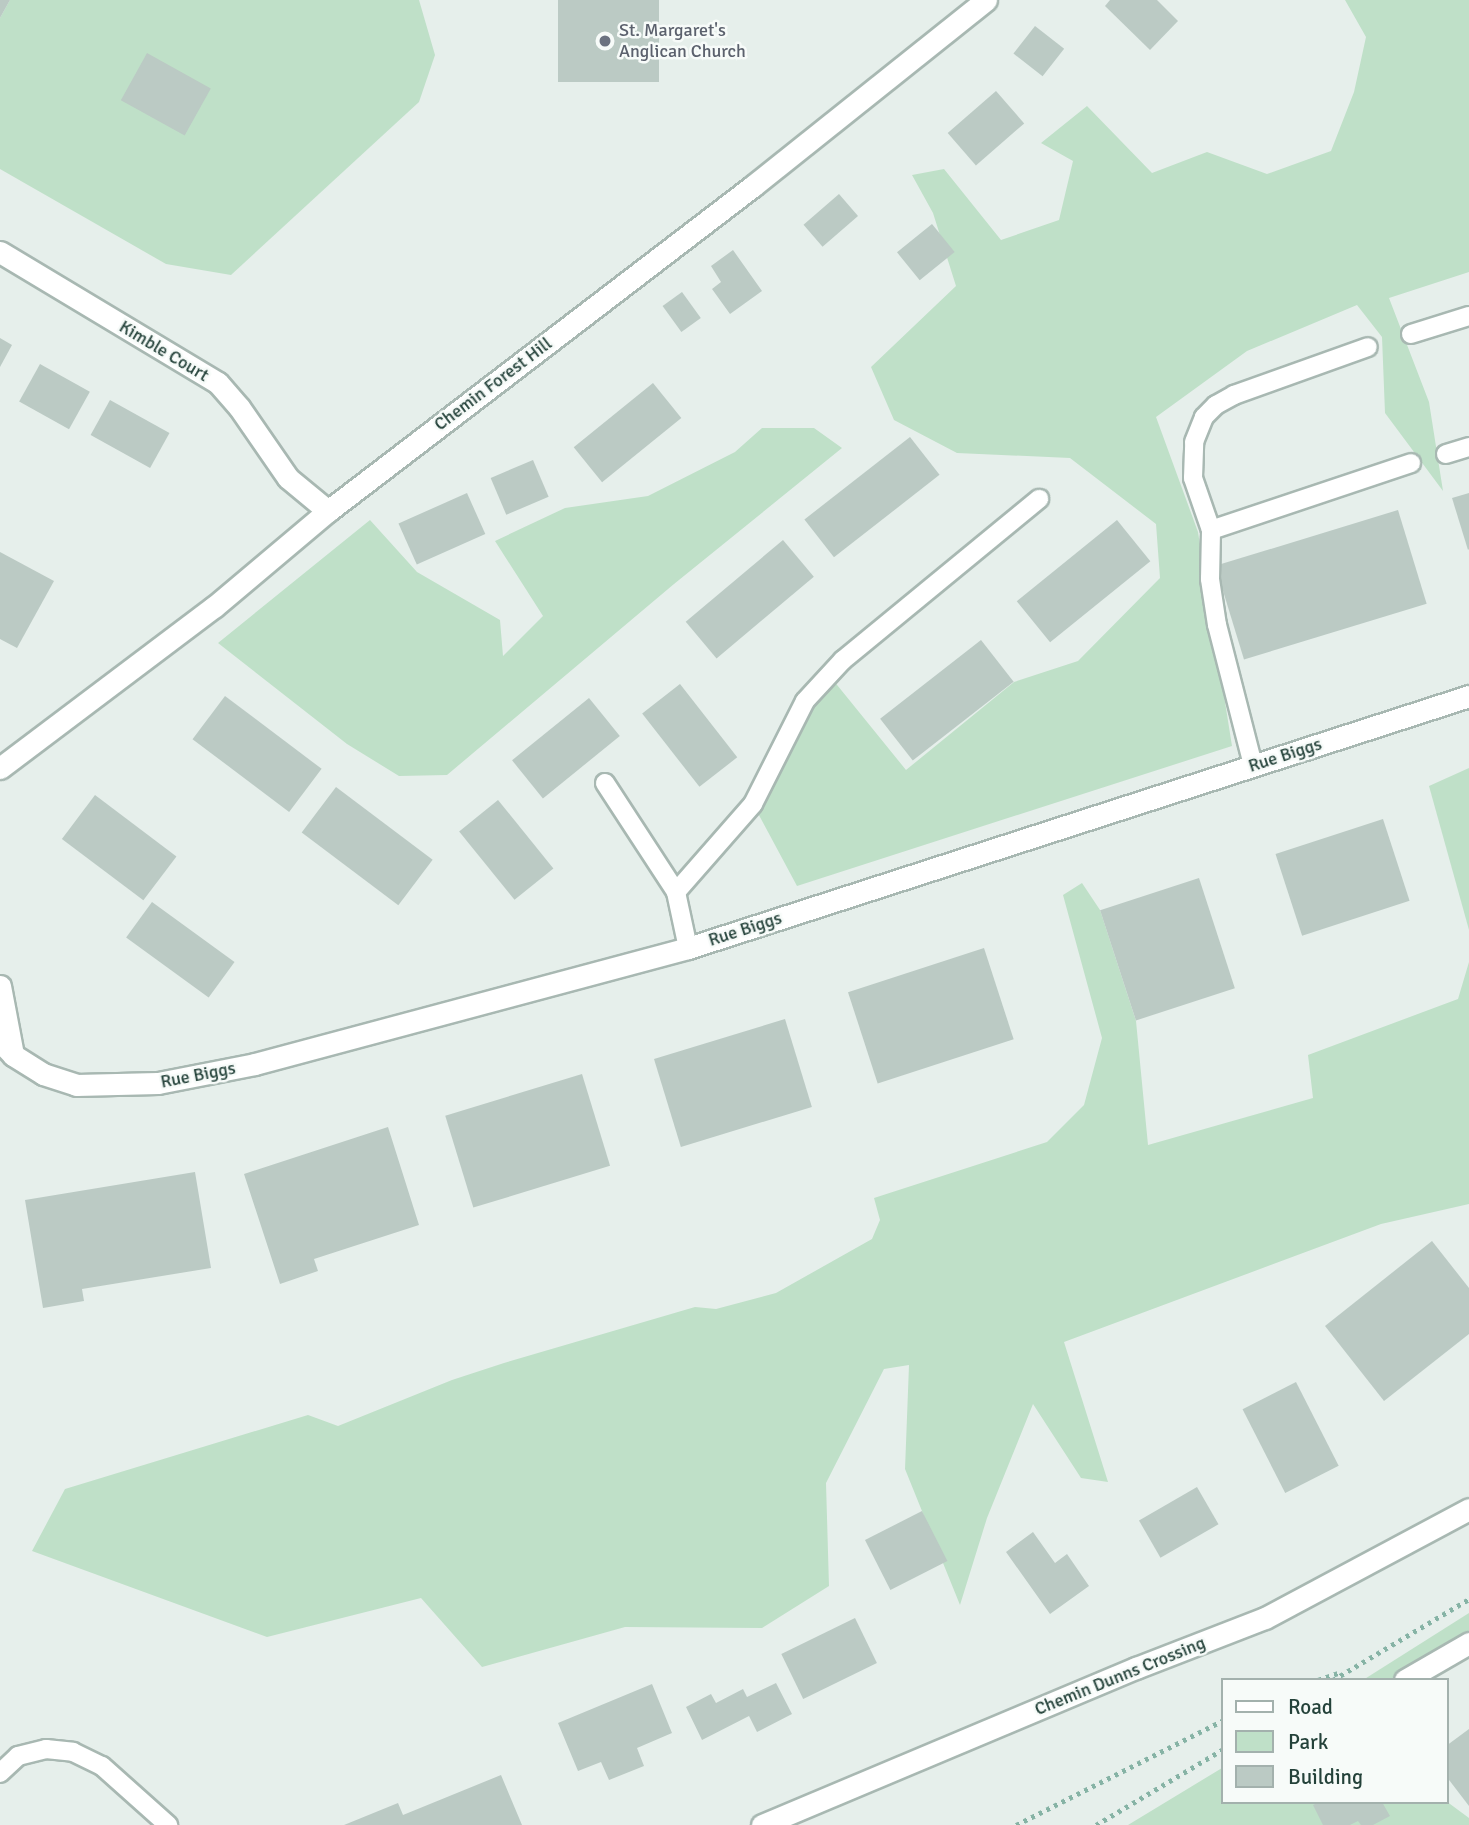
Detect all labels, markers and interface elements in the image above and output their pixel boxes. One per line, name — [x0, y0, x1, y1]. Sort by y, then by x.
place label: St. Margaret's Anglican Church — [619, 20, 746, 62]
marker: St. Margaret's Anglican Church — [597, 33, 613, 49]
street label: Kimble Court — [115, 316, 213, 386]
street label: Chemin Forest Hill — [430, 333, 556, 435]
street label: Rue Biggs — [1246, 733, 1324, 777]
street label: Rue Biggs — [706, 907, 784, 951]
street label: Rue Biggs — [159, 1057, 237, 1093]
street label: Chemin Dunns Crossing — [1031, 1632, 1209, 1720]
legend — [1220, 1678, 1448, 1804]
text: Road — [1288, 1694, 1333, 1720]
text: Park — [1288, 1729, 1328, 1755]
text: Building — [1288, 1764, 1363, 1790]

